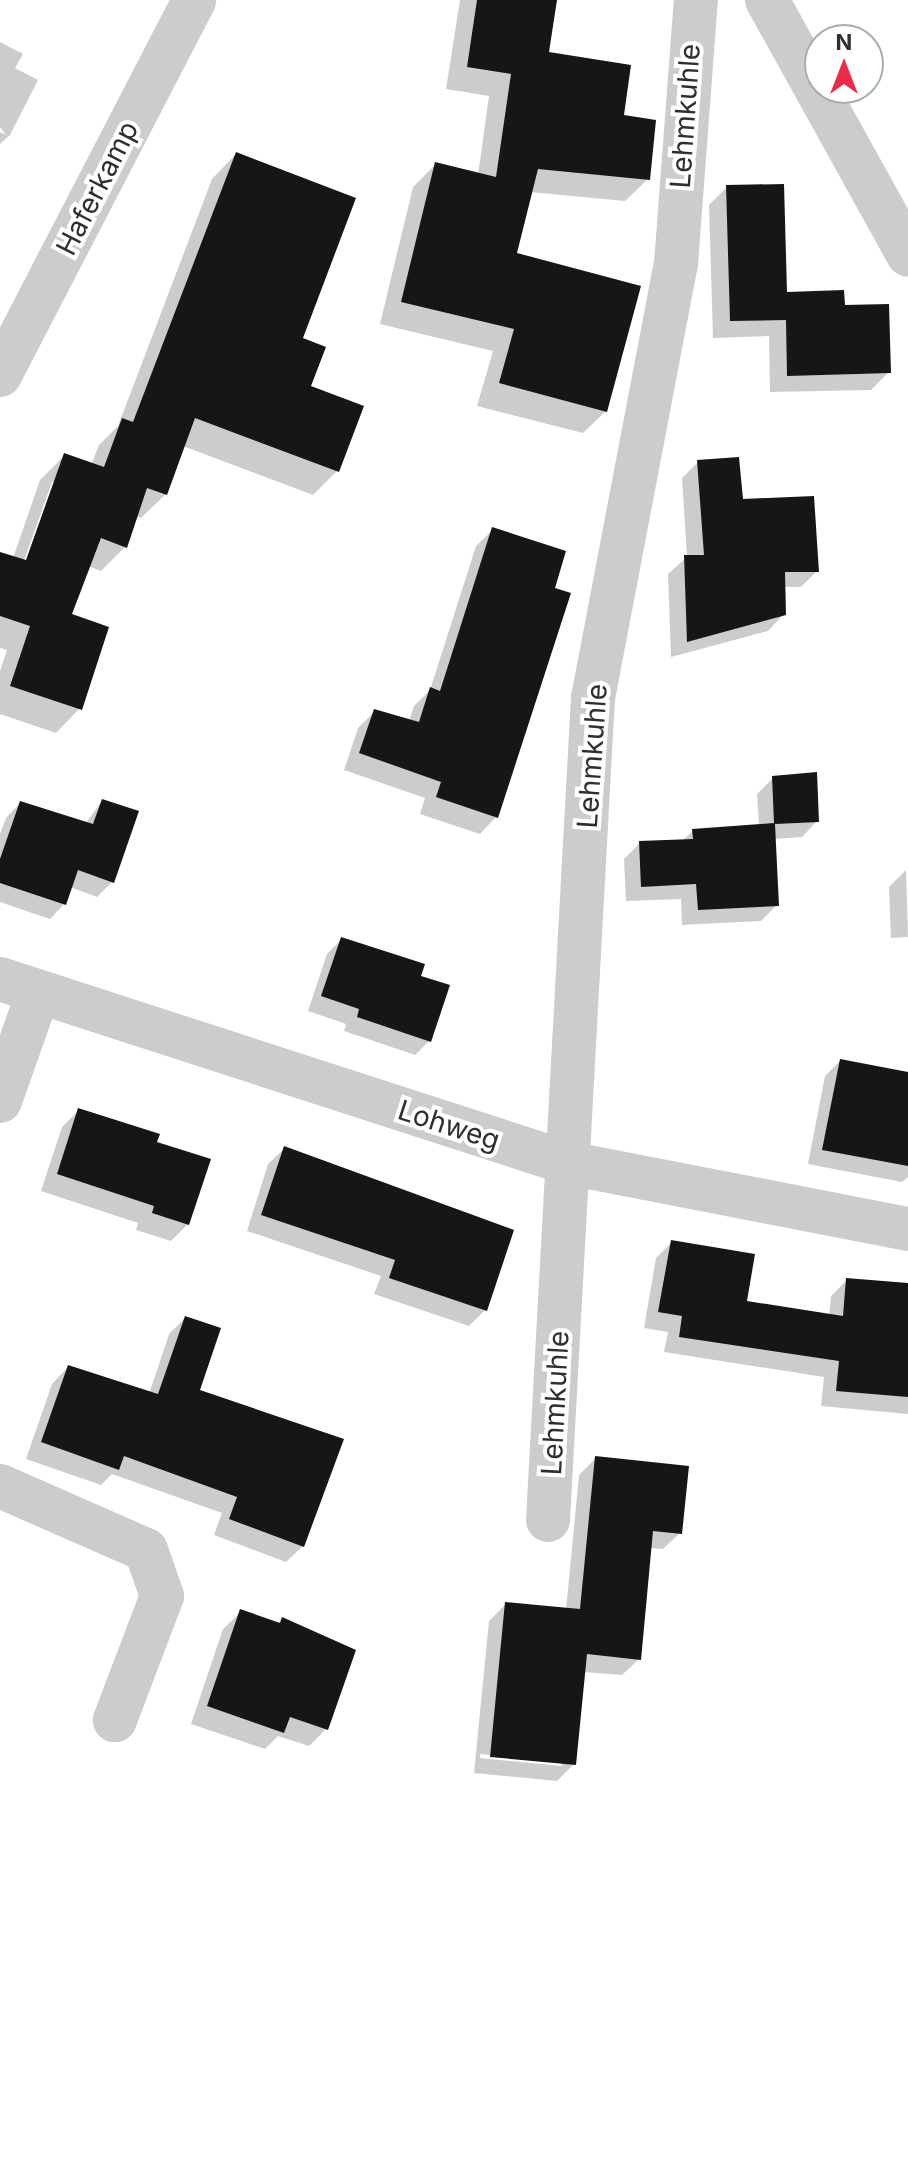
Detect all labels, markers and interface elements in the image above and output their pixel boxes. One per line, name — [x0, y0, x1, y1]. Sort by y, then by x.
north arrow — [804, 24, 884, 104]
text: N — [836, 29, 852, 55]
street label: Lehmkuhle — [663, 43, 707, 189]
street label: Haferkamp — [49, 115, 145, 261]
street label: Lehmkuhle — [570, 683, 614, 829]
street label: Lohweg — [394, 1093, 504, 1157]
street label: Lehmkuhle — [534, 1330, 576, 1476]

